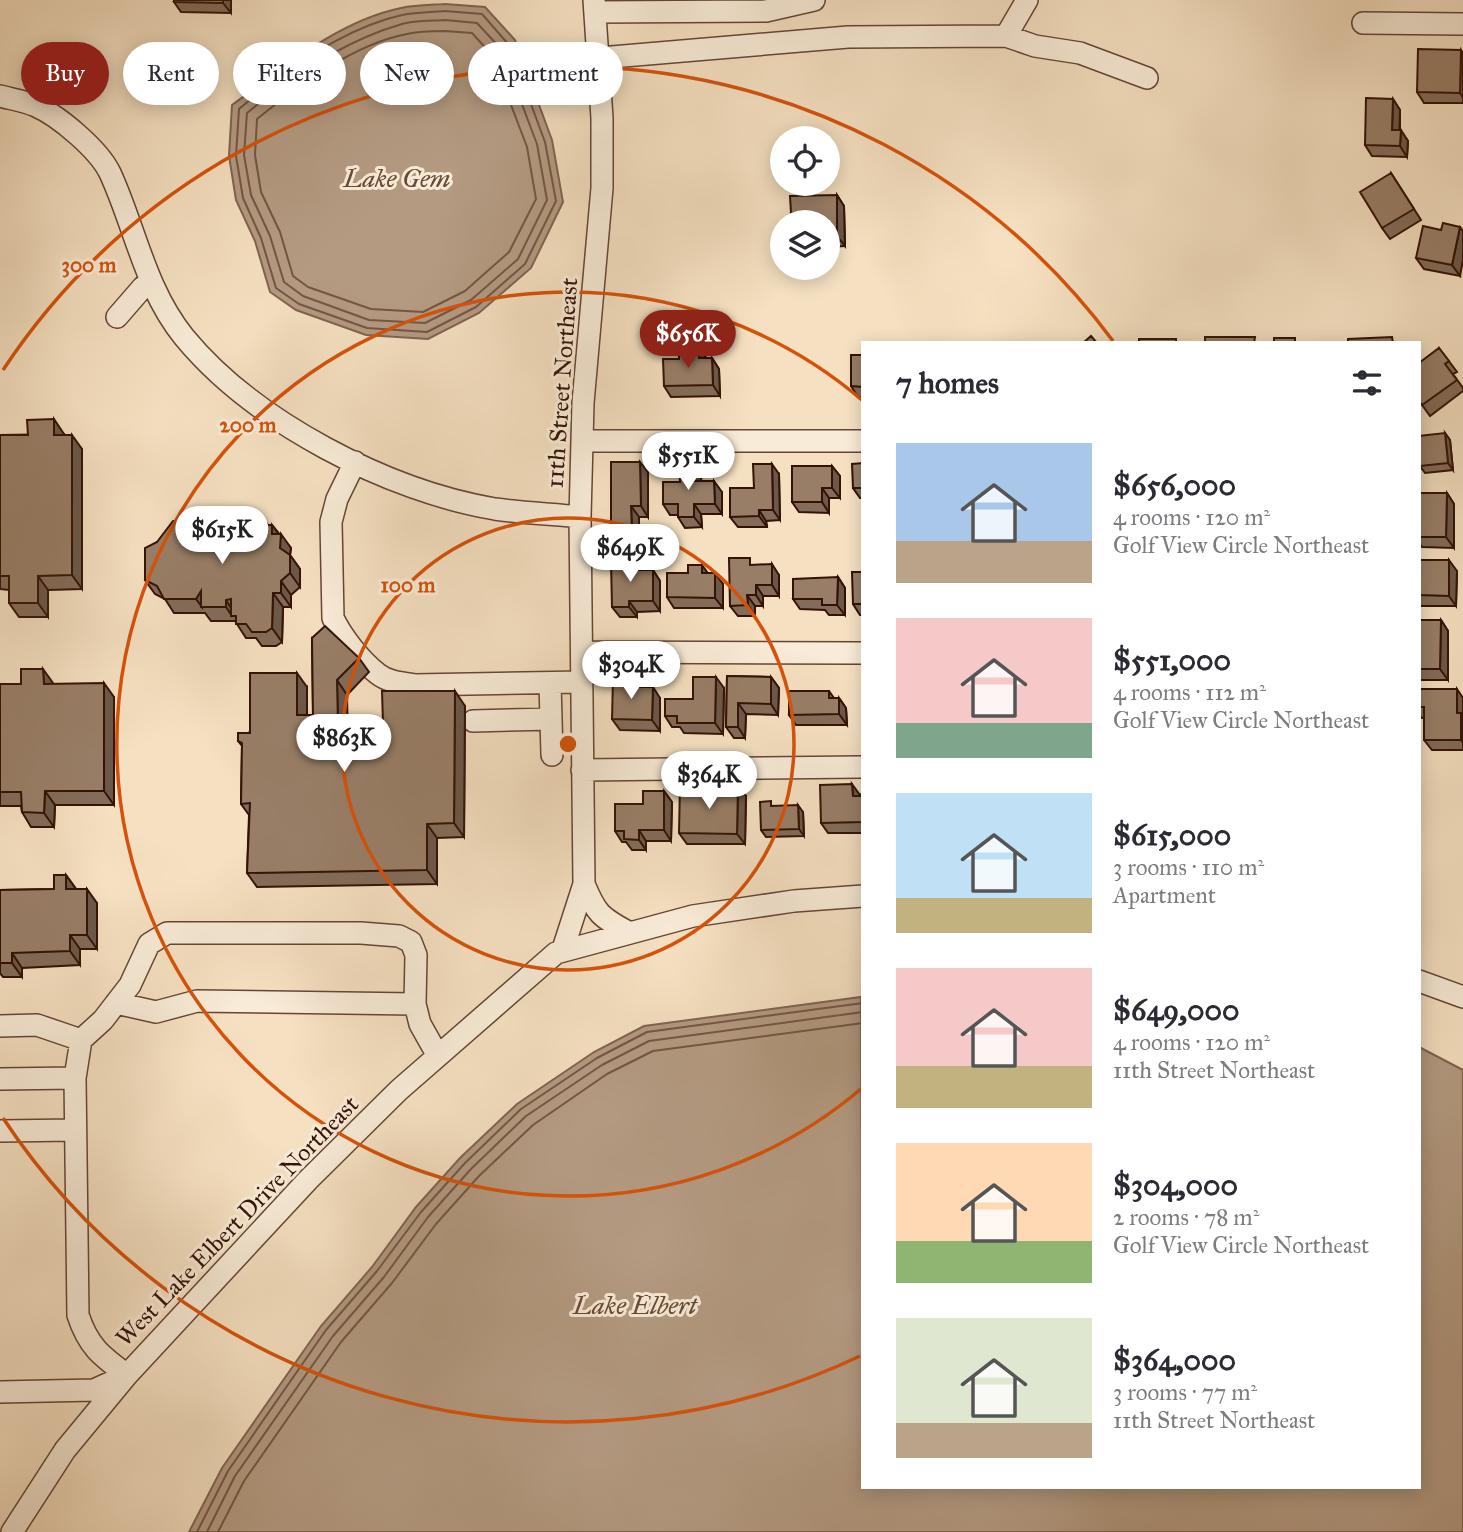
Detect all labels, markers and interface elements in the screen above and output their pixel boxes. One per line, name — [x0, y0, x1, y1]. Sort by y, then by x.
chip: Buy — [21, 42, 109, 105]
chip: Rent — [123, 42, 219, 105]
chip: Filters — [233, 42, 346, 105]
chip: New — [360, 42, 454, 105]
chip: Apartment — [468, 42, 623, 105]
map controls — [770, 126, 840, 280]
button: locate — [770, 126, 840, 196]
water label: Lake Gem — [343, 162, 451, 194]
button: layers — [770, 210, 840, 280]
text: 300 m — [61, 252, 117, 278]
street label: 11th Street Northeast — [540, 276, 584, 489]
pin: $656K — [639, 310, 737, 370]
text: $656K — [656, 319, 720, 347]
icon: filters — [1348, 364, 1386, 402]
text: 7 homes — [896, 365, 999, 401]
text: 200 m — [220, 412, 277, 438]
pin: $551K — [639, 433, 737, 492]
text: $551K — [658, 441, 718, 469]
text: $656,000 — [1113, 467, 1236, 503]
icon: home — [952, 471, 1036, 555]
text: 4 rooms · 120 m² — [1113, 503, 1270, 531]
pin: $615K — [173, 506, 271, 566]
text: $615K — [191, 515, 253, 543]
pin: $649K — [581, 524, 679, 584]
text: Golf View Circle Northeast — [1113, 531, 1369, 559]
text: $649K — [596, 533, 664, 561]
text: 100 m — [381, 572, 436, 598]
pin: $304K — [582, 642, 680, 701]
text: $551,000 — [1113, 642, 1231, 678]
icon: home — [952, 646, 1036, 730]
text: $304K — [598, 650, 664, 678]
text: 4 rooms · 112 m² — [1113, 678, 1266, 706]
text: Golf View Circle Northeast — [1113, 706, 1369, 734]
pin: $863K — [295, 714, 393, 774]
text: $863K — [312, 723, 376, 751]
centre of rings — [556, 732, 580, 756]
pin: $364K — [660, 752, 758, 811]
text: $364K — [677, 760, 741, 788]
text: $615,000 — [1113, 817, 1231, 853]
icon: home — [952, 821, 1036, 905]
text: 3 rooms · 110 m² — [1113, 853, 1264, 881]
text: Apartment — [1113, 881, 1216, 909]
text: $649,000 — [1113, 992, 1239, 1028]
icon: home — [952, 996, 1036, 1080]
text: 4 rooms · 120 m² — [1113, 1028, 1270, 1056]
text: 11th Street Northeast — [1113, 1056, 1315, 1084]
street label: West Lake Elbert Drive Northeast — [109, 1089, 365, 1353]
text: $304,000 — [1113, 1167, 1238, 1203]
icon: home — [952, 1171, 1036, 1255]
text: 2 rooms · 78 m² — [1113, 1203, 1259, 1231]
text: Golf View Circle Northeast — [1113, 1231, 1369, 1259]
water label: Lake Elbert — [572, 1289, 699, 1321]
text: $364,000 — [1113, 1342, 1236, 1378]
icon: home — [952, 1346, 1036, 1430]
text: 3 rooms · 77 m² — [1113, 1378, 1257, 1406]
text: 11th Street Northeast — [1113, 1406, 1315, 1434]

